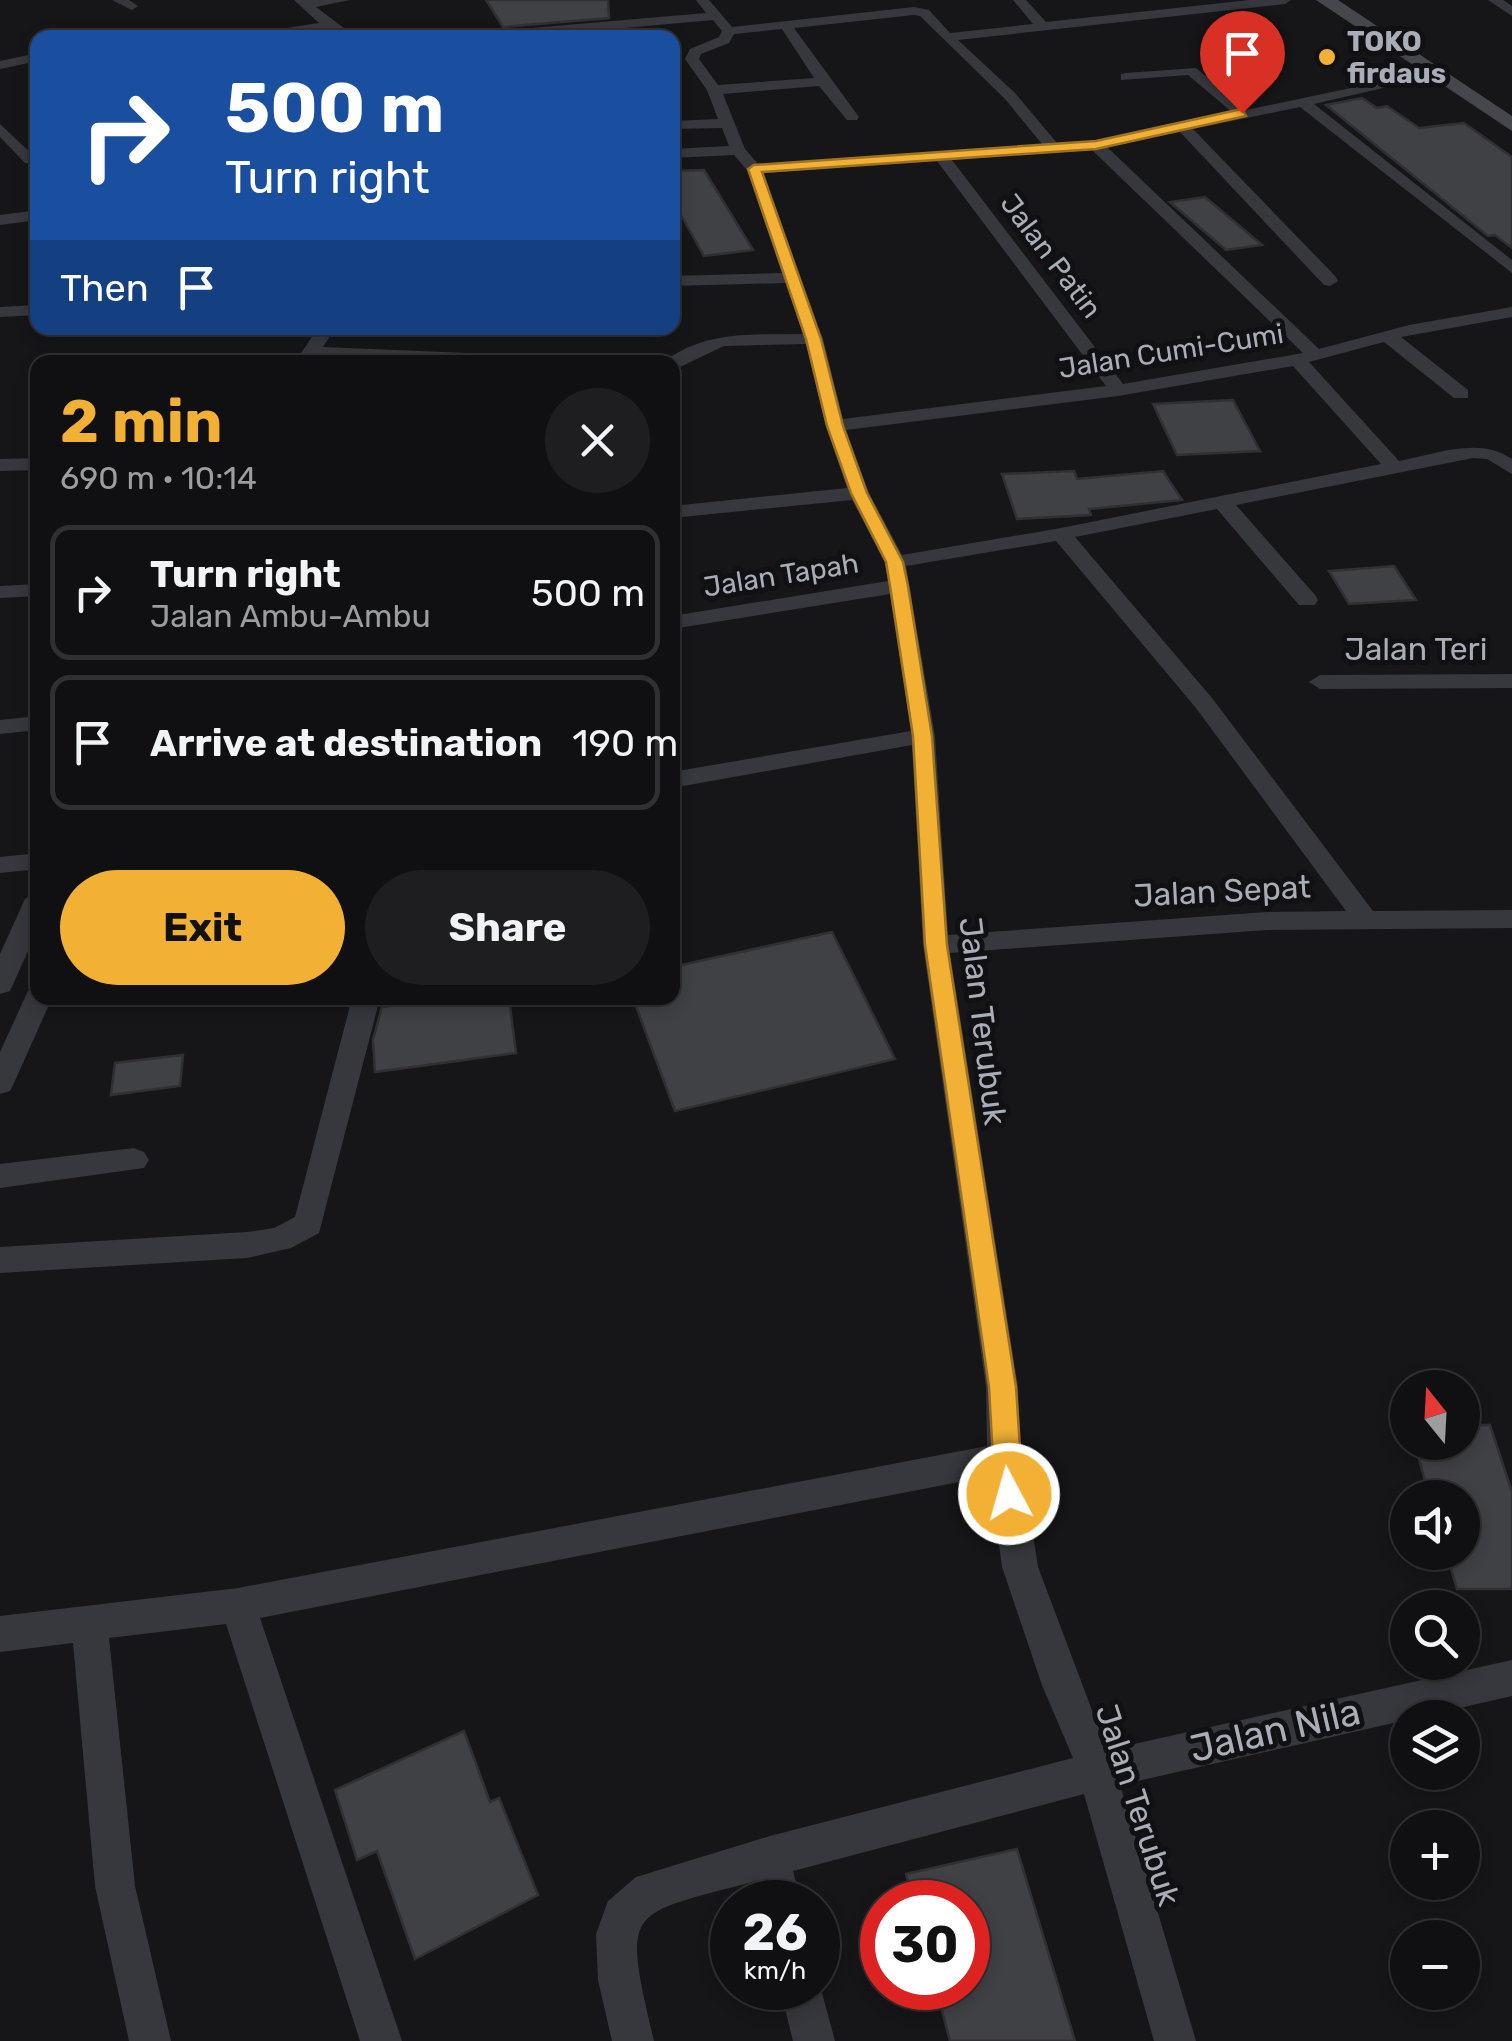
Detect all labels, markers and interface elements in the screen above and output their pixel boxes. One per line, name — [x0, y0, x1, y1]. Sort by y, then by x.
pin — [1200, 11, 1285, 114]
place label: TOKO firdaus — [1347, 25, 1446, 90]
icon: arrive — [1215, 26, 1270, 81]
marker: TOKO firdaus — [1316, 46, 1338, 68]
text: 500 m — [225, 67, 444, 150]
icon: right — [60, 70, 190, 200]
text: Turn right — [225, 151, 429, 204]
street label: Jalan Patin — [994, 187, 1108, 325]
icon: arrive — [169, 260, 224, 315]
text: Then — [60, 265, 149, 311]
street label: Jalan Cumi-Cumi — [1056, 317, 1286, 385]
text: 2 min — [60, 386, 222, 457]
button: close — [545, 388, 650, 493]
text: 690 m · 10:14 — [60, 459, 257, 497]
street label: Jalan Tapah — [701, 546, 861, 604]
text: Turn right — [150, 551, 341, 597]
icon: right — [65, 565, 120, 620]
text: 500 m — [531, 570, 645, 616]
text: Jalan Ambu-Ambu — [150, 597, 431, 635]
street label: Jalan Teri — [1345, 630, 1487, 668]
icon: arrive — [65, 715, 120, 770]
text: Arrive at destination — [150, 720, 542, 766]
text: 190 m — [572, 720, 678, 766]
street label: Jalan Sepat — [1132, 867, 1312, 915]
button: Exit — [60, 870, 345, 985]
button: Share — [365, 870, 650, 985]
street label: Jalan Terubuk — [951, 915, 1015, 1128]
north arrow — [1390, 1370, 1480, 1460]
map controls — [1390, 1370, 1480, 2010]
position arrow — [957, 1442, 1061, 1546]
button: sound — [1390, 1480, 1480, 1570]
button: search — [1390, 1590, 1480, 1680]
street label: Jalan Nila — [1185, 1688, 1365, 1772]
street label: Jalan Terubuk — [1088, 1700, 1189, 1911]
button: layers — [1390, 1700, 1480, 1790]
button: + — [1390, 1810, 1480, 1900]
speed limit sign: 30 — [860, 1880, 990, 2010]
text: 26 — [742, 1903, 808, 1963]
button: − — [1390, 1920, 1480, 2010]
text: km/h — [744, 1956, 806, 1985]

